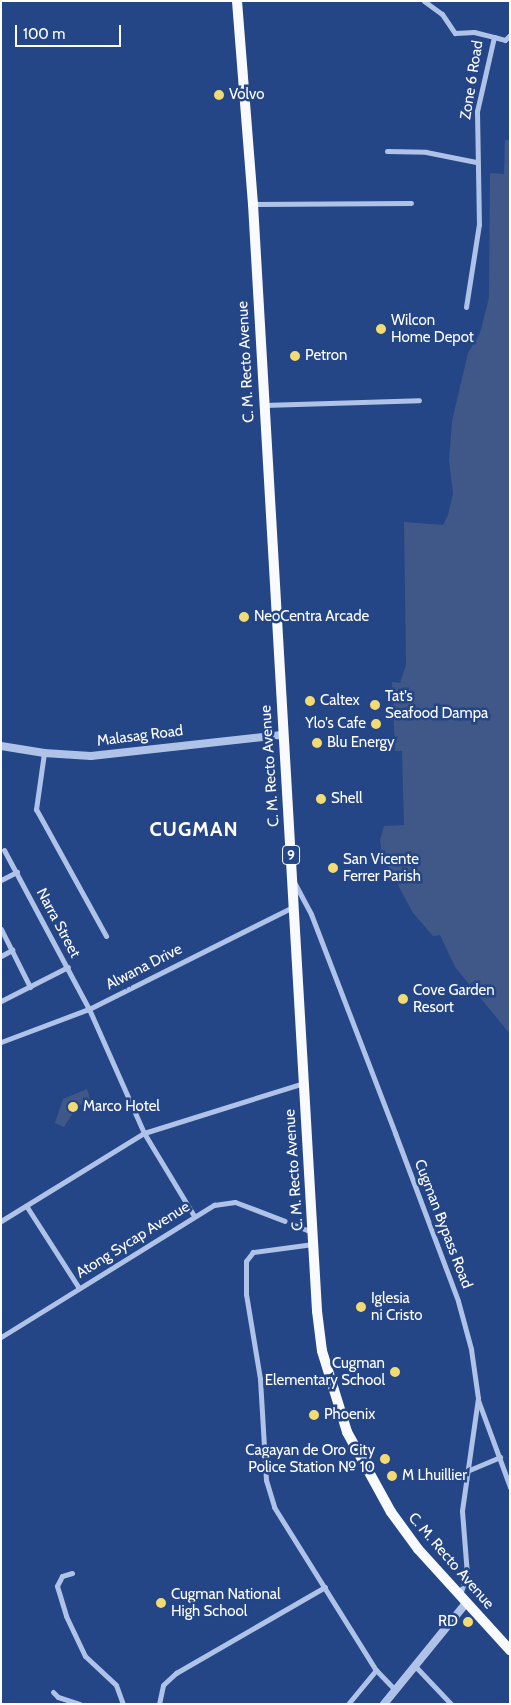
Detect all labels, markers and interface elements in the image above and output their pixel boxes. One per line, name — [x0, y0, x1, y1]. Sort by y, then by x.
scale bar — [18, 15, 124, 47]
text: 100 m — [23, 25, 65, 43]
street label: Zone 6 Road — [457, 39, 487, 121]
place label: Volvo — [229, 86, 264, 104]
marker: Volvo — [213, 89, 225, 101]
street label: C. M. Recto Avenue — [234, 301, 258, 423]
place label: Wilcon Home Depot — [391, 311, 474, 346]
marker: Wilcon Home Depot — [375, 323, 387, 335]
place label: Petron — [305, 347, 347, 365]
marker: Petron — [289, 350, 301, 362]
place label: NeoCentra Arcade — [254, 608, 369, 626]
marker: NeoCentra Arcade — [238, 611, 250, 623]
place label: Tat's Seafood Dampa — [385, 687, 488, 722]
place label: Caltex — [320, 692, 360, 710]
marker: Caltex — [304, 695, 316, 707]
marker: Tat's Seafood Dampa — [369, 699, 381, 711]
street label: C. M. Recto Avenue — [257, 705, 283, 827]
place label: Ylo's Cafe — [305, 715, 366, 733]
marker: Ylo's Cafe — [370, 718, 382, 730]
street label: Malasag Road — [96, 722, 184, 750]
place label: Blu Energy — [327, 734, 395, 752]
marker: Blu Energy — [311, 737, 323, 749]
place label: Shell — [331, 790, 363, 808]
marker: Shell — [315, 793, 327, 805]
district label: CUGMAN — [149, 817, 239, 841]
road number: 9 — [281, 844, 301, 866]
place label: San Vicente Ferrer Parish — [343, 850, 421, 885]
marker: San Vicente Ferrer Parish — [327, 862, 339, 874]
street label: Narra Street — [32, 885, 84, 961]
street label: Alwana Drive — [103, 940, 185, 994]
place label: Cove Garden Resort — [413, 981, 495, 1016]
marker: Cove Garden Resort — [397, 993, 409, 1005]
place label: Marco Hotel — [83, 1098, 160, 1116]
marker: Marco Hotel — [67, 1101, 79, 1113]
street label: C. M. Recto Avenue — [281, 1109, 307, 1231]
street label: Cugman Bypass Road — [410, 1157, 476, 1291]
street label: Atong Sycap Avenue — [73, 1198, 193, 1282]
place label: Iglesia ni Cristo — [371, 1289, 422, 1324]
marker: Iglesia ni Cristo — [355, 1301, 367, 1313]
place label: Cugman Elementary School — [265, 1354, 385, 1389]
marker: Cugman Elementary School — [389, 1366, 401, 1378]
place label: Phoenix — [324, 1406, 375, 1424]
marker: Phoenix — [308, 1409, 320, 1421]
place label: Cagayan de Oro City Police Station № 10 — [245, 1441, 375, 1476]
marker: Cagayan de Oro City Police Station № 10 — [379, 1453, 391, 1465]
place label: M Lhuillier — [402, 1467, 467, 1485]
marker: M Lhuillier — [386, 1470, 398, 1482]
street label: C. M. Recto Avenue — [404, 1509, 498, 1613]
place label: Cugman National High School — [171, 1585, 281, 1620]
marker: Cugman National High School — [155, 1597, 167, 1609]
place label: RD — [438, 1613, 458, 1631]
marker: RD — [462, 1616, 474, 1628]

